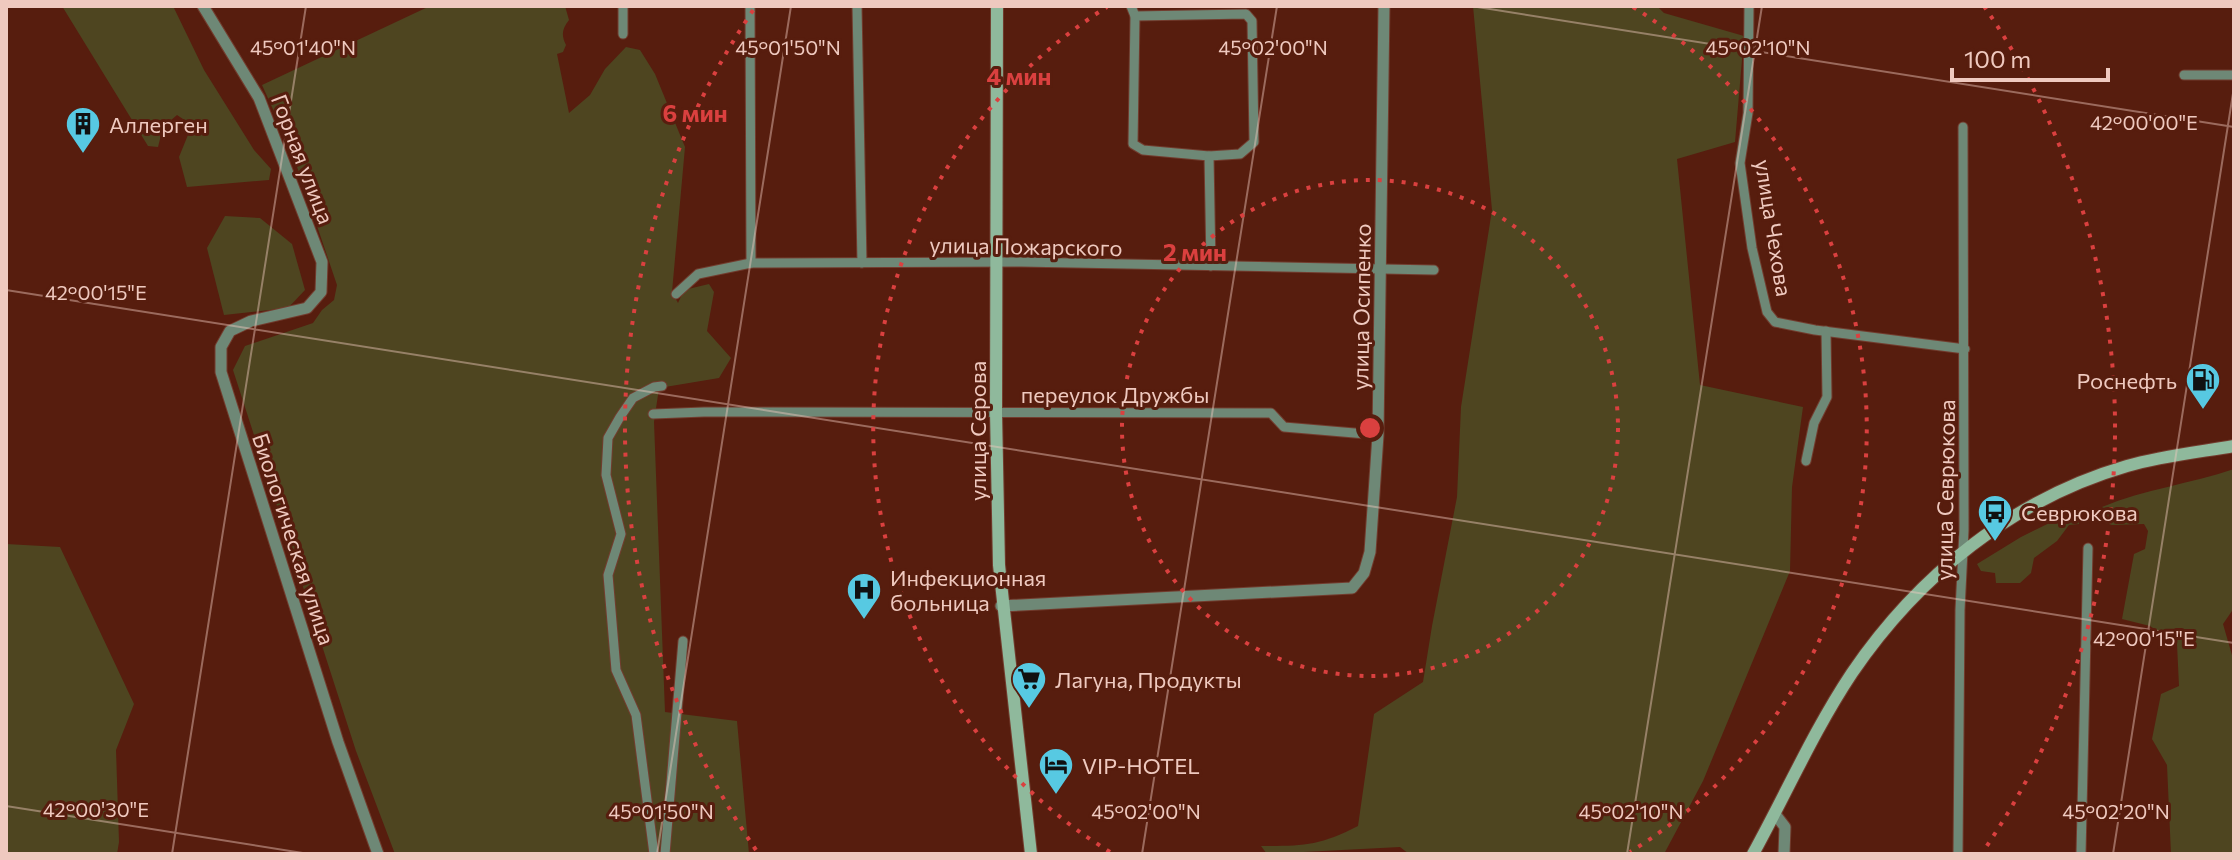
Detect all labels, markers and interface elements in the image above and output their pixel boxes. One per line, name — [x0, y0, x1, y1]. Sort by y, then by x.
scale bar — [1952, 32, 2108, 82]
text: 45°01'40"N — [250, 35, 356, 59]
text: 45°01'50"N — [735, 35, 841, 59]
text: 45°02'00"N — [1218, 35, 1328, 59]
text: 45°02'10"N — [1705, 35, 1811, 59]
text: 100 m — [1964, 44, 2031, 73]
text: 4 мин — [987, 61, 1051, 90]
street label: Горная улица — [266, 90, 340, 228]
text: 6 мин — [662, 98, 728, 127]
building icon: Аллерген — [64, 105, 102, 155]
text: 42°00'00"E — [2090, 110, 2198, 134]
place label: Аллерген — [109, 111, 208, 138]
street label: улица Чехова — [1750, 158, 1798, 298]
street label: улица Осипенко — [1346, 223, 1376, 391]
street label: улица Пожарского — [929, 231, 1123, 261]
text: 2 мин — [1163, 237, 1227, 266]
text: 42°00'15"E — [45, 280, 147, 304]
street label: улица Серова — [964, 361, 991, 501]
fuel station icon: Роснефть — [2184, 361, 2222, 411]
place label: Роснефть — [2077, 367, 2177, 394]
street label: переулок Дружбы — [1021, 381, 1209, 408]
street label: улица Севрюкова — [1930, 399, 1960, 581]
centre of rings — [1356, 414, 1384, 442]
street label: Биологическая улица — [247, 430, 341, 648]
bus stop icon: Севрюкова — [1976, 493, 2014, 543]
place label: Севрюкова — [2021, 499, 2138, 526]
place label: Инфекционная больница — [890, 564, 1046, 616]
hospital icon: Инфекционная больница — [845, 571, 883, 621]
text: 42°00'15"E — [2093, 626, 2195, 650]
supermarket icon: Лагуна, Продукты — [1010, 660, 1048, 710]
place label: Лагуна, Продукты — [1055, 666, 1242, 693]
hotel icon: VIP-HOTEL — [1037, 746, 1075, 796]
place label: VIP-HOTEL — [1082, 752, 1200, 779]
text: 42°00'30"E — [43, 797, 149, 821]
text: 45°01'50"N — [608, 799, 714, 823]
text: 45°02'00"N — [1091, 799, 1201, 823]
text: 45°02'10"N — [1578, 799, 1684, 823]
text: 45°02'20"N — [2062, 799, 2170, 823]

